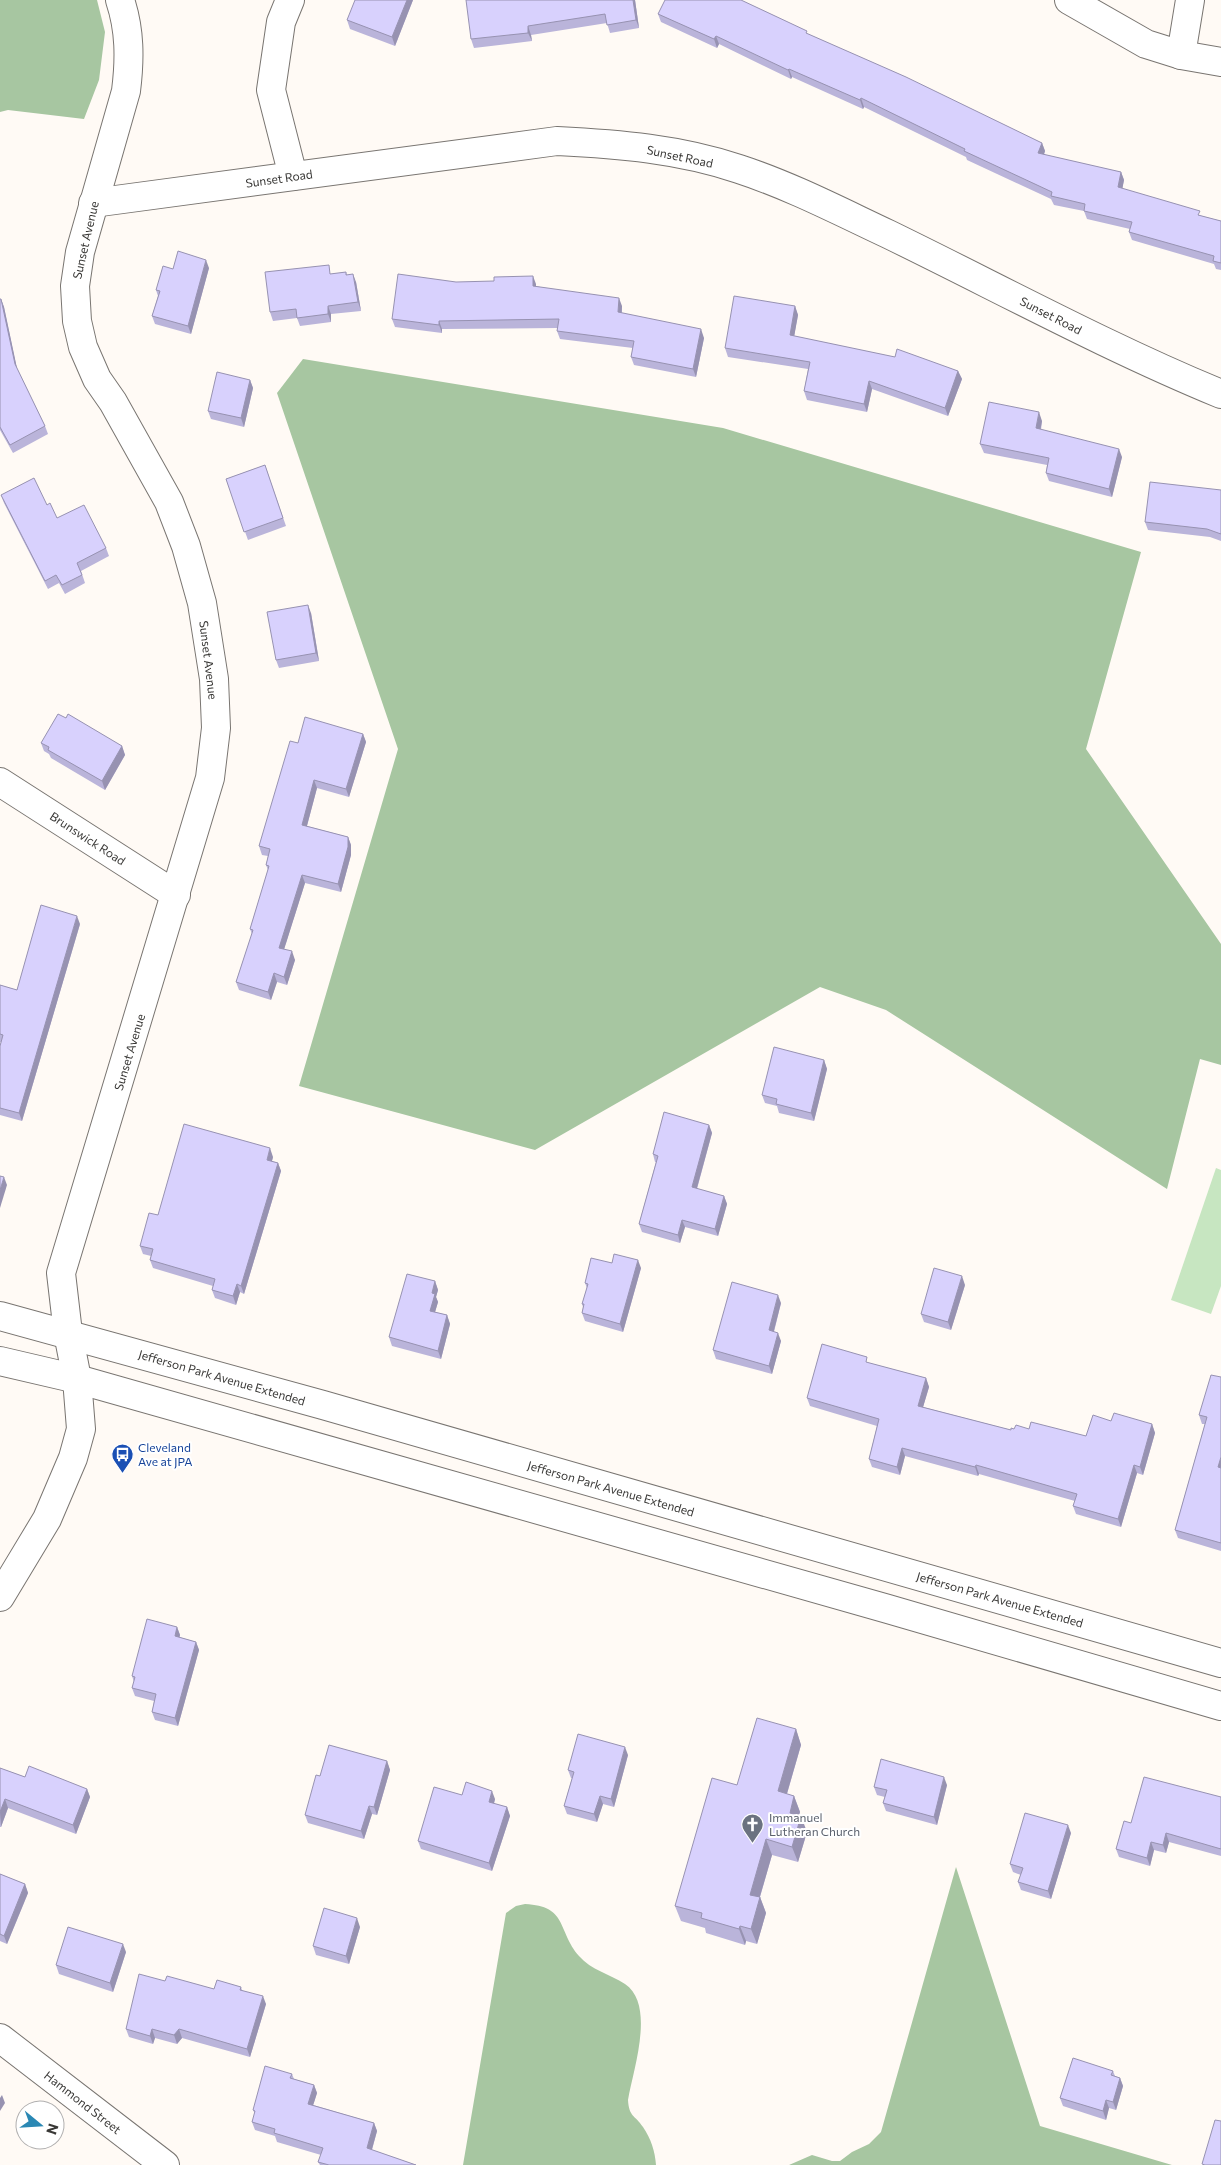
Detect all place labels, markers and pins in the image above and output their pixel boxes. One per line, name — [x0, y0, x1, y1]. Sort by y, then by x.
place label: Cleveland Ave at JPA — [138, 1440, 193, 1469]
bus stop icon: Cleveland Ave at JPA — [110, 1442, 134, 1473]
place label: Immanuel Lutheran Church — [769, 1810, 860, 1838]
church icon: Immanuel Lutheran Church — [741, 1812, 765, 1843]

